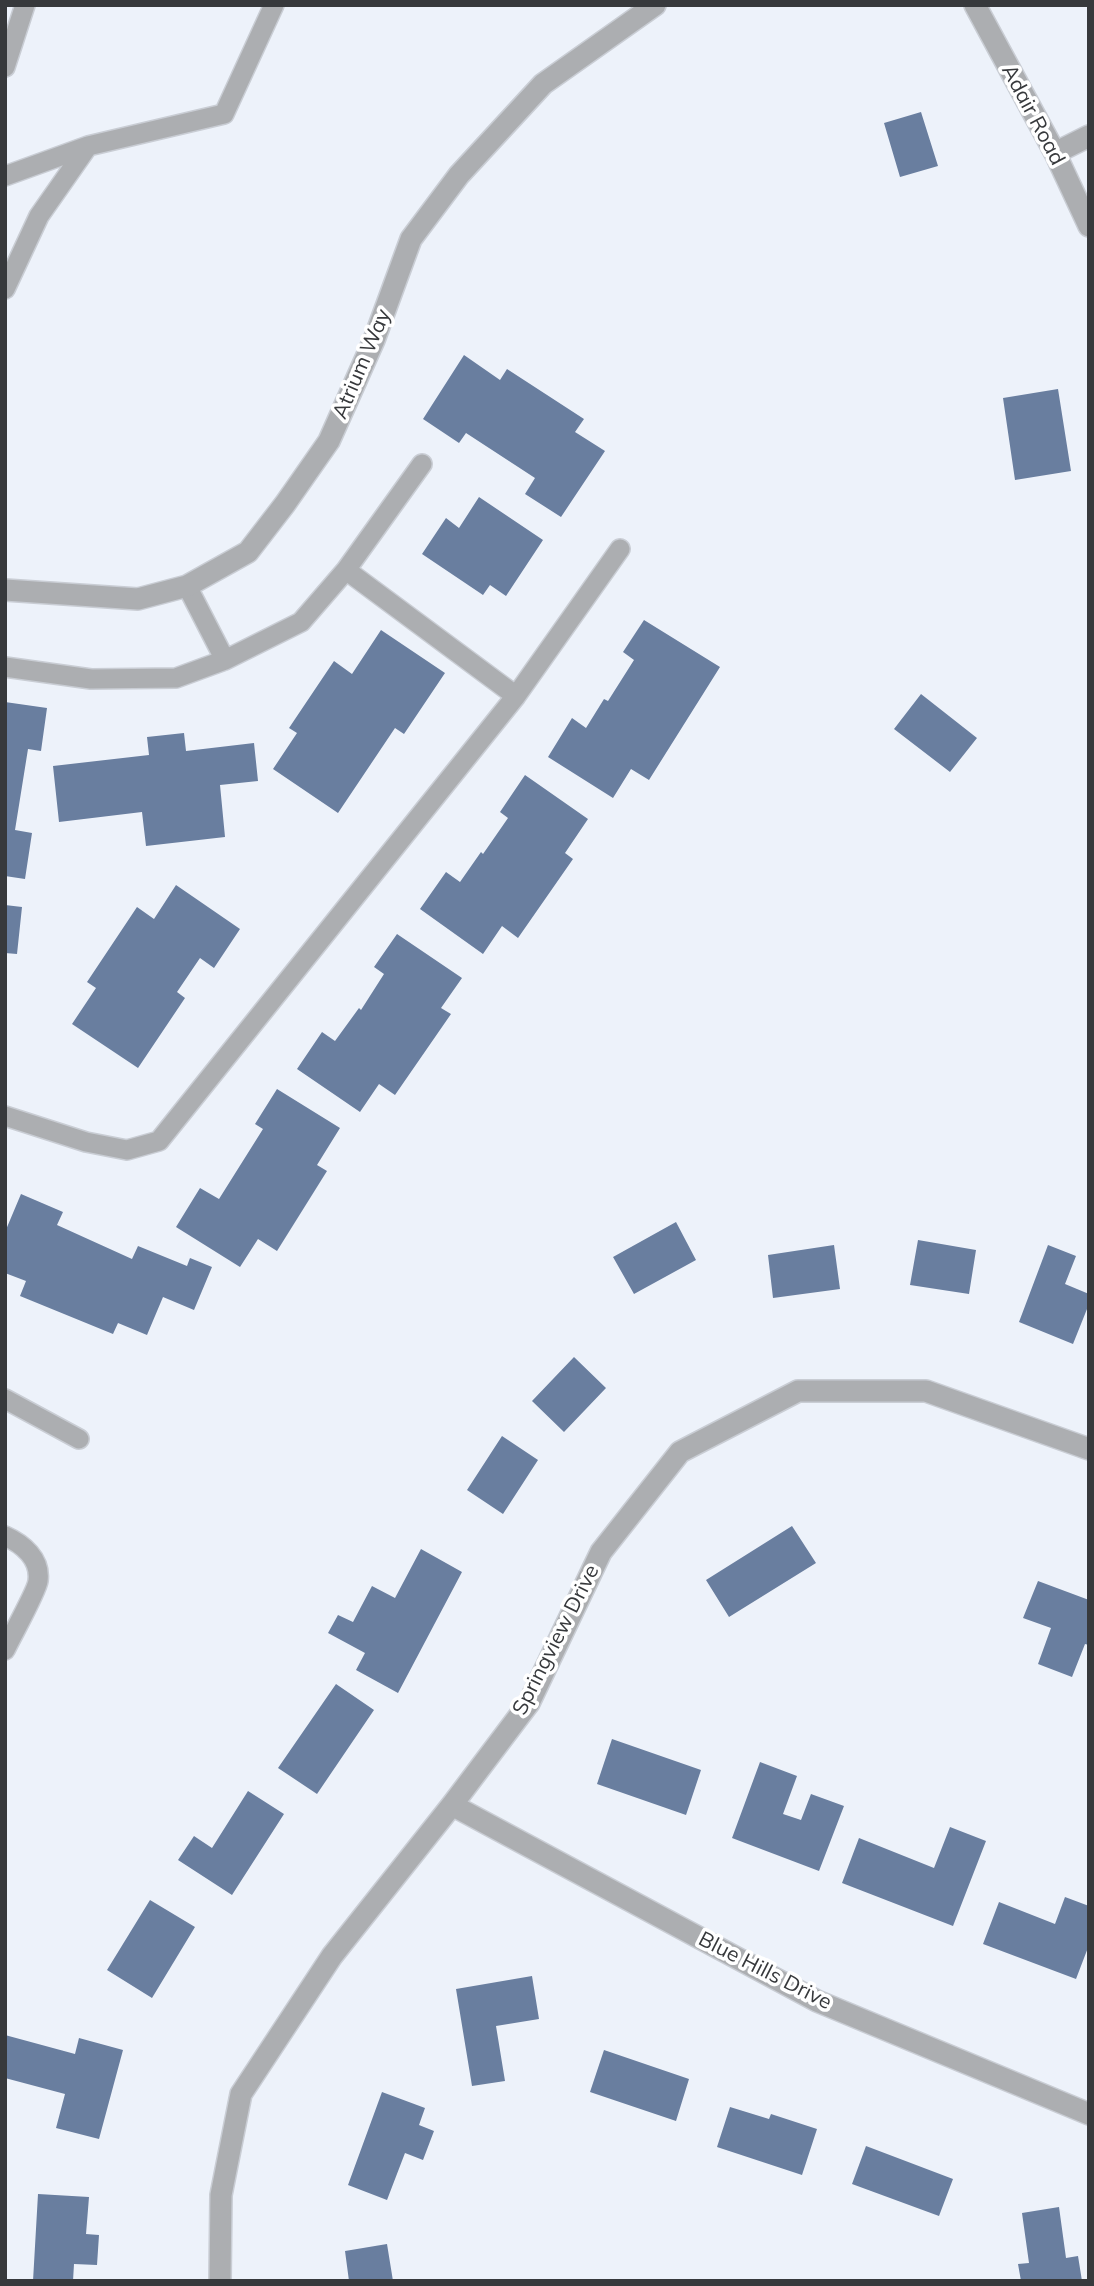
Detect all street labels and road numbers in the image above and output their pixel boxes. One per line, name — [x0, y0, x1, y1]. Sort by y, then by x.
street label: Adair Road — [996, 60, 1070, 170]
street label: Atrium Way — [328, 305, 396, 423]
street label: Springview Drive — [507, 1561, 605, 1719]
street label: Blue Hills Drive — [694, 1927, 836, 2015]

